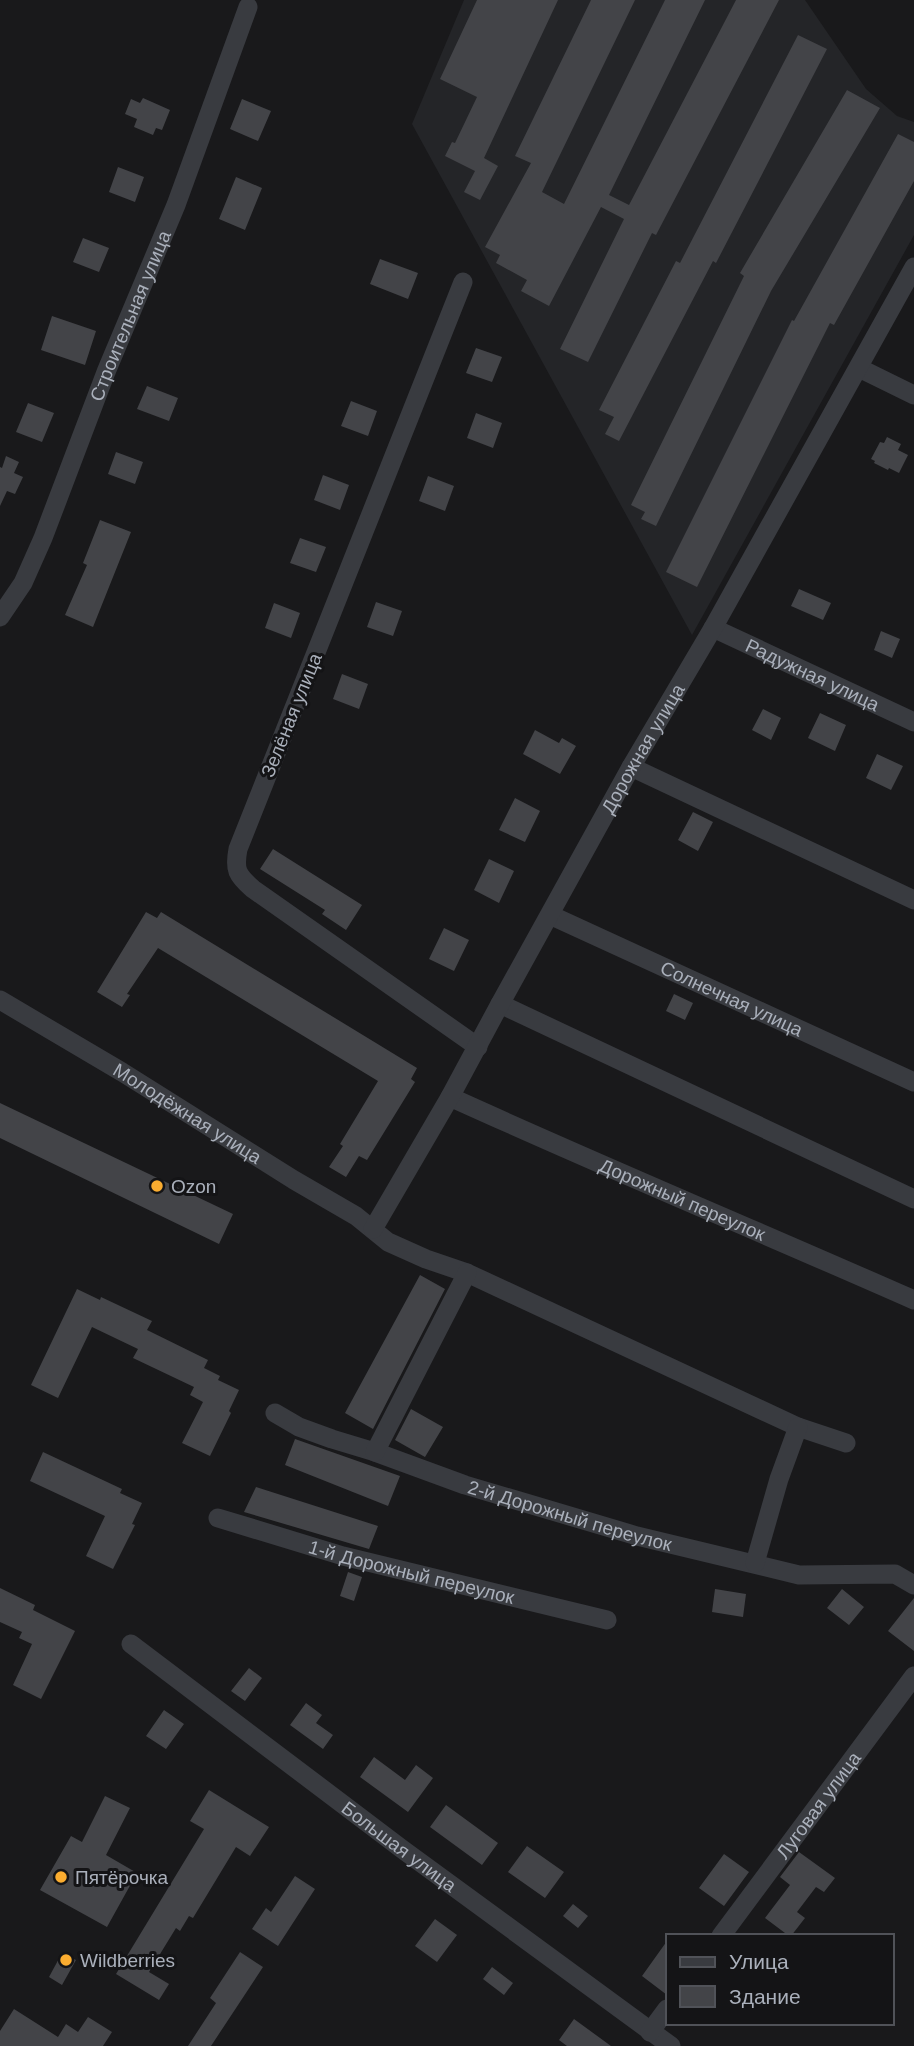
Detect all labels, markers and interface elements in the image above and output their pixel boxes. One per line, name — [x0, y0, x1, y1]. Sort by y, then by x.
street label: Строительная улица — [86, 227, 175, 404]
street label: Радужная улица — [742, 635, 883, 715]
street label: Зелёная улица — [257, 650, 326, 780]
street label: Дорожная улица — [597, 680, 689, 817]
street label: Солнечная улица — [657, 957, 806, 1041]
street label: Молодёжная улица — [109, 1059, 266, 1168]
street label: Дорожный переулок — [596, 1155, 769, 1245]
place label: Ozon — [171, 1176, 216, 1197]
marker: Ozon — [149, 1178, 165, 1194]
street label: 2-й Дорожный переулок — [465, 1476, 675, 1555]
street label: 1-й Дорожный переулок — [306, 1536, 517, 1608]
street label: Луговая улица — [772, 1748, 865, 1863]
street label: Большая улица — [338, 1797, 461, 1896]
place label: Пятёрочка — [75, 1867, 169, 1888]
marker: Пятёрочка — [53, 1869, 69, 1885]
legend — [666, 1934, 893, 2025]
place label: Wildberries — [80, 1950, 175, 1971]
text: Улица — [729, 1950, 789, 1973]
marker: Wildberries — [58, 1952, 74, 1968]
text: Здание — [729, 1985, 801, 2008]

